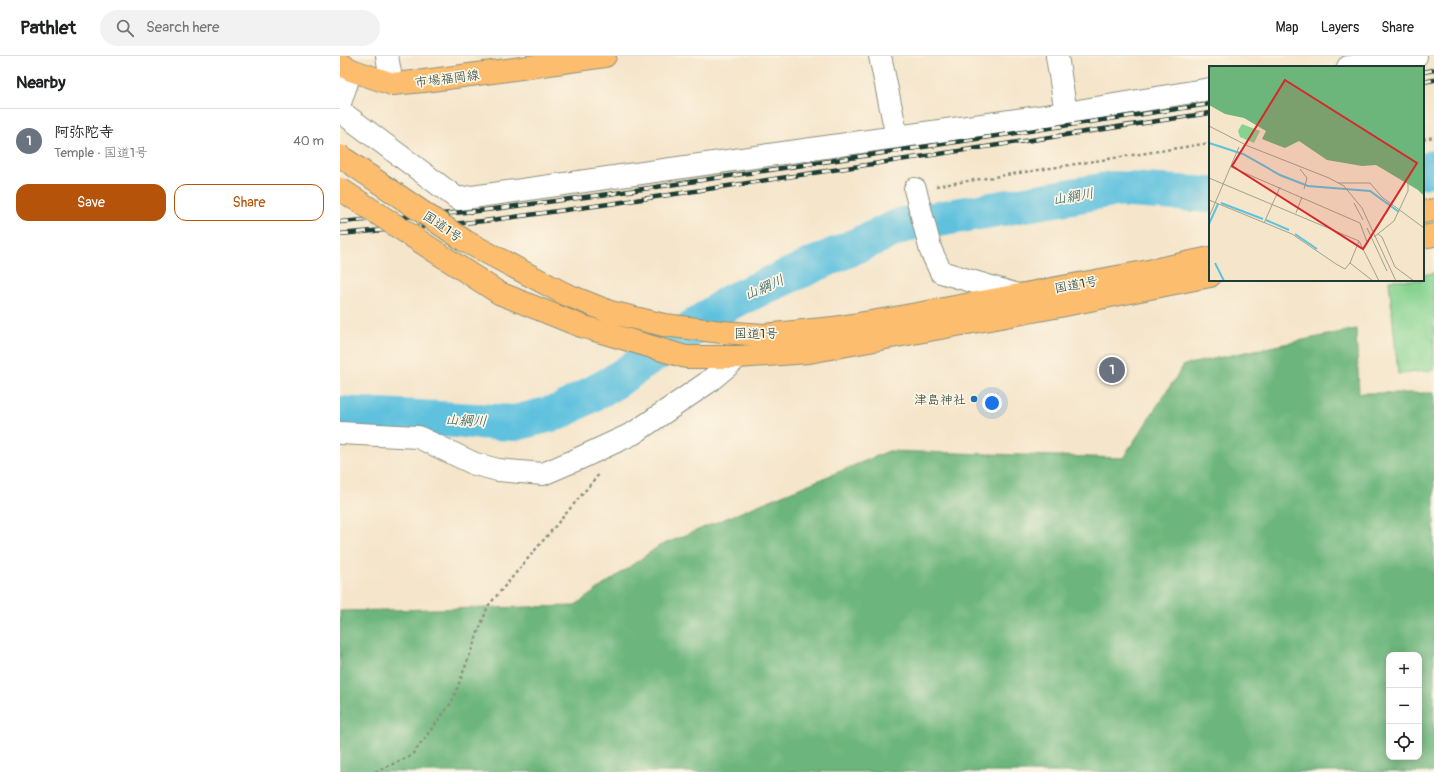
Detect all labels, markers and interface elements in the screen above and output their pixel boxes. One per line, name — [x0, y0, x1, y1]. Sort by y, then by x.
search box — [100, 10, 380, 46]
text: Pathlet — [20, 16, 76, 40]
icon: search — [114, 17, 136, 39]
text: Search here — [146, 18, 219, 37]
text: Map — [1276, 19, 1299, 36]
text: Layers — [1321, 19, 1359, 36]
text: Share — [1381, 19, 1414, 36]
inset map — [1209, 66, 1424, 281]
street label: 市場福岡線 — [414, 67, 481, 91]
text: Nearby — [16, 72, 65, 93]
text: 阿弥陀寺 — [54, 123, 114, 142]
text: 1 — [26, 133, 32, 149]
text: 40 m — [293, 133, 324, 149]
text: Temple · 国道1号 — [54, 145, 148, 161]
button: Save — [16, 184, 166, 221]
button: Share — [174, 184, 324, 221]
water label: 山綱川 — [1051, 184, 1095, 209]
street label: 国道1号 — [420, 208, 465, 246]
water label: 山綱川 — [742, 271, 787, 304]
street label: 国道1号 — [1053, 273, 1099, 297]
street label: 国道1号 — [734, 326, 778, 342]
pin: 1 — [1099, 355, 1125, 385]
place label: 津島神社 — [914, 392, 966, 408]
your location — [982, 393, 1002, 413]
marker: 津島神社 — [969, 394, 979, 404]
water label: 山綱川 — [445, 411, 487, 430]
map controls — [1386, 652, 1422, 760]
button: + — [1386, 652, 1422, 688]
button: − — [1386, 688, 1422, 724]
button: locate — [1386, 724, 1422, 760]

